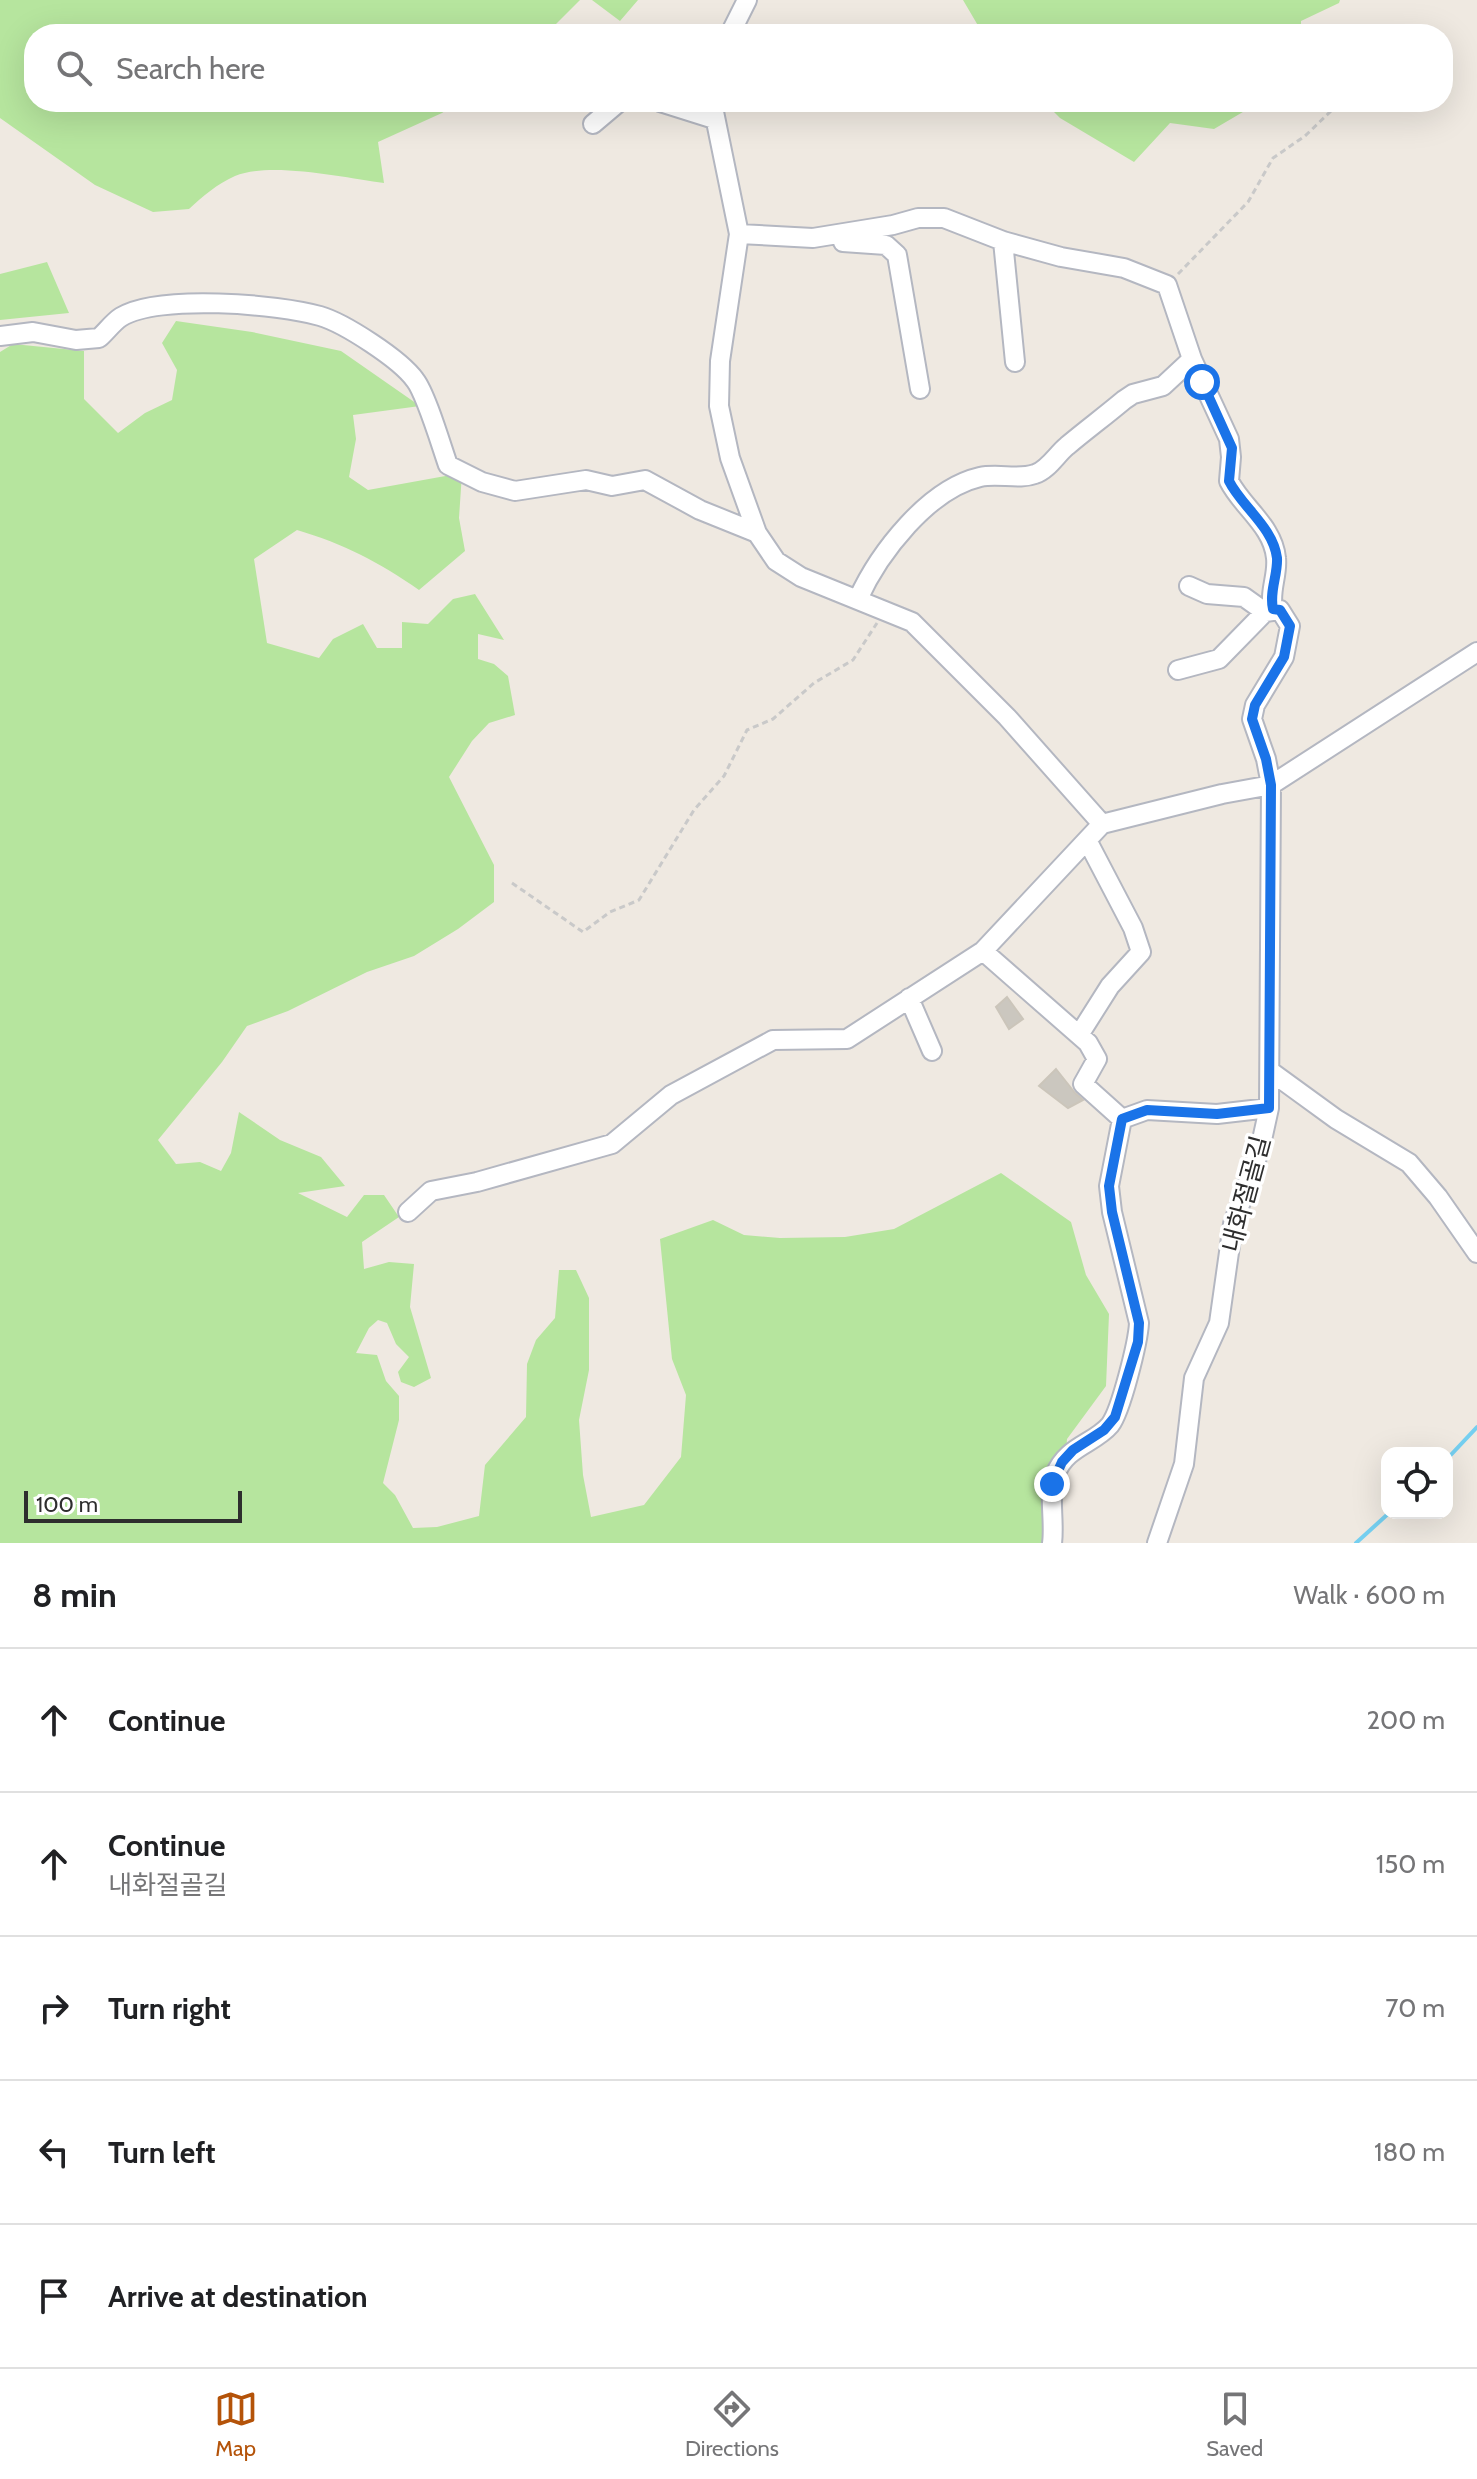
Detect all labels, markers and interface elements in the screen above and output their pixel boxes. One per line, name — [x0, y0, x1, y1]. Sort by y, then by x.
search box — [24, 24, 1453, 112]
icon: search — [52, 46, 96, 90]
text: Search here — [116, 50, 265, 87]
route start — [1184, 364, 1220, 400]
street label: 내화절골길 — [1215, 1132, 1277, 1256]
map controls — [1381, 1447, 1453, 1519]
button: locate — [1381, 1447, 1453, 1519]
route end — [1034, 1466, 1070, 1502]
scale bar — [24, 1487, 242, 1523]
text: 100 m — [36, 1491, 98, 1518]
text: 8 min — [32, 1574, 117, 1616]
text: Walk · 600 m — [1294, 1579, 1445, 1611]
icon: ahead — [32, 1698, 76, 1742]
text: Continue — [108, 1702, 225, 1739]
text: 200 m — [1366, 1704, 1445, 1736]
text: Continue — [108, 1827, 225, 1864]
icon: ahead — [32, 1842, 76, 1886]
text: 150 m — [1376, 1848, 1445, 1880]
text: 내화절골길 — [108, 1869, 228, 1901]
icon: right — [32, 1986, 76, 2030]
text: Turn right — [108, 1990, 231, 2027]
text: 70 m — [1385, 1992, 1445, 2024]
icon: left — [32, 2130, 76, 2174]
text: Turn left — [108, 2134, 216, 2171]
text: 180 m — [1374, 2136, 1445, 2168]
icon: arrive — [32, 2274, 76, 2318]
text: Arrive at destination — [108, 2278, 368, 2315]
tab: Map — [214, 2387, 258, 2462]
tab: Directions — [685, 2387, 779, 2462]
tab: Saved — [1206, 2387, 1263, 2462]

